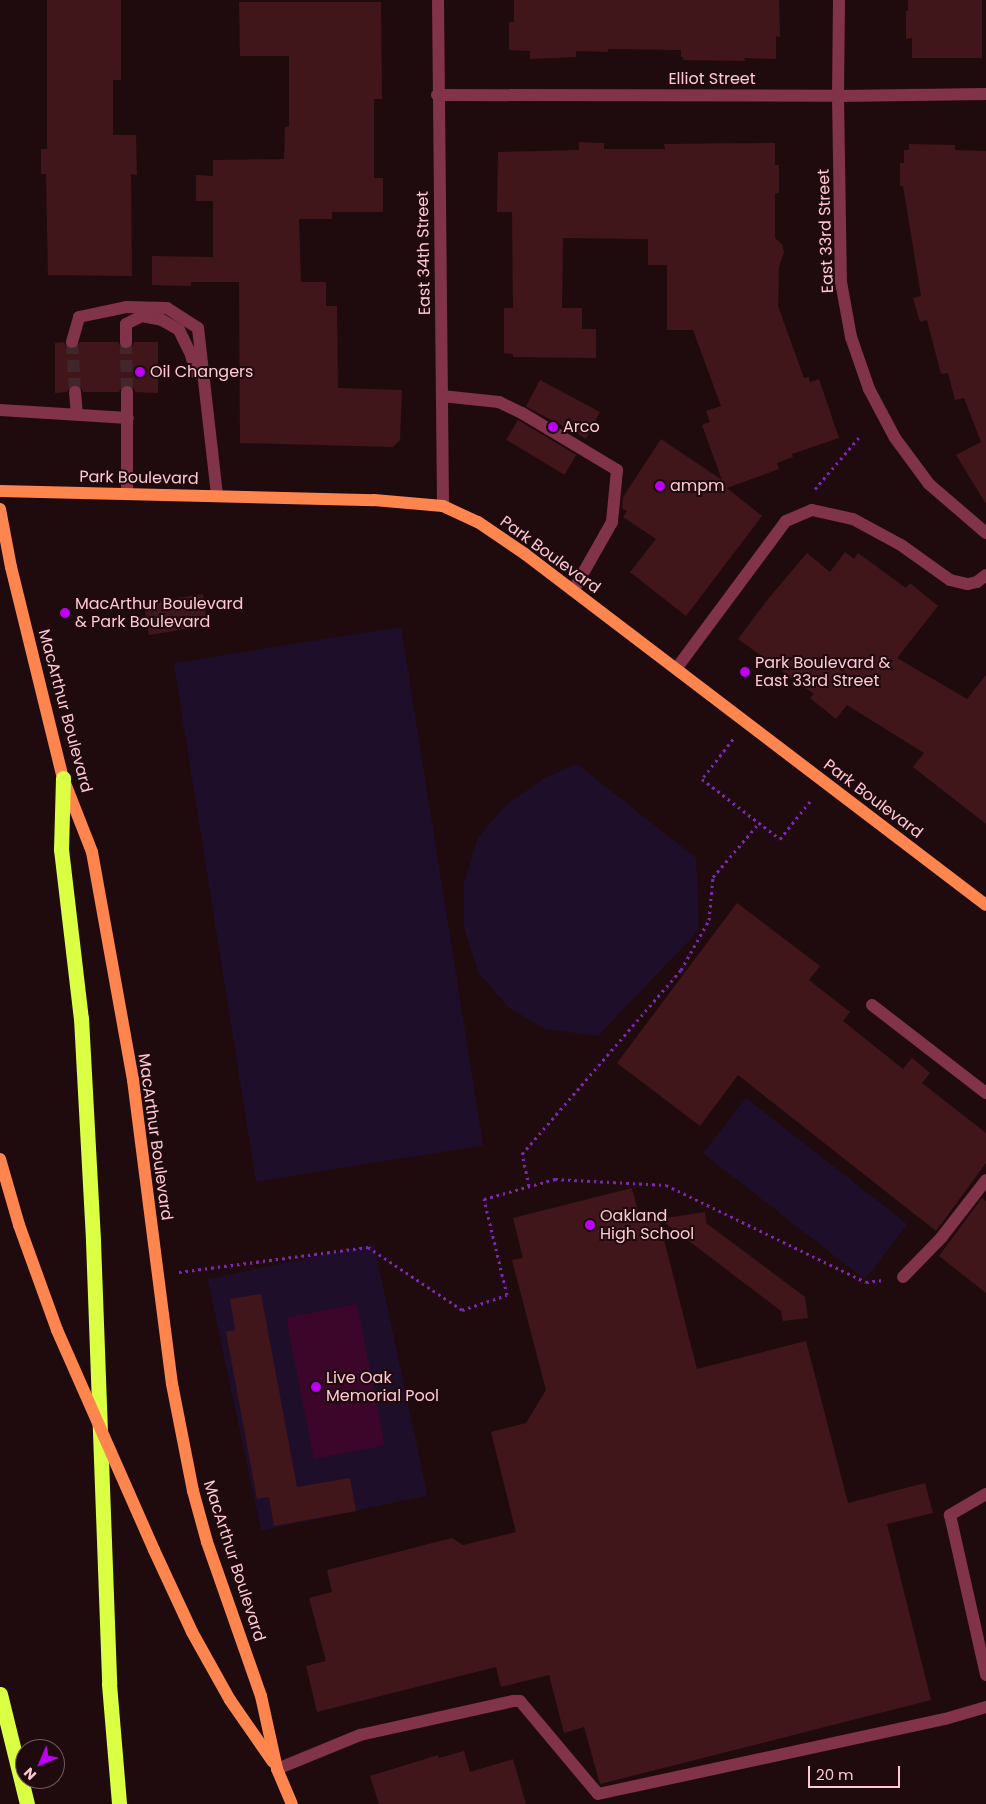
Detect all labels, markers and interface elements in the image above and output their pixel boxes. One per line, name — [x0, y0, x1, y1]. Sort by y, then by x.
street label: Elliot Street — [668, 69, 756, 89]
street label: East 33rd Street — [814, 169, 838, 293]
street label: East 34th Street — [413, 191, 435, 315]
place label: Oil Changers — [150, 362, 253, 382]
marker: Oil Changers — [134, 366, 146, 378]
place label: Arco — [563, 417, 600, 437]
marker: Arco — [547, 421, 559, 433]
street label: Park Boulevard — [79, 467, 199, 489]
place label: ampm — [670, 476, 725, 496]
marker: ampm — [654, 480, 666, 492]
street label: Park Boulevard — [496, 512, 604, 598]
place label: MacArthur Boulevard & Park Boulevard — [75, 594, 243, 632]
marker: MacArthur Boulevard & Park Boulevard — [59, 607, 71, 619]
street label: MacArthur Boulevard — [34, 627, 96, 795]
place label: Park Boulevard & East 33rd Street — [755, 653, 890, 691]
marker: Park Boulevard & East 33rd Street — [739, 666, 751, 678]
street label: Park Boulevard — [820, 755, 926, 843]
street label: MacArthur Boulevard — [134, 1052, 176, 1222]
place label: Oakland High School — [600, 1206, 694, 1244]
marker: Oakland High School — [584, 1219, 596, 1231]
place label: Live Oak Memorial Pool — [326, 1368, 439, 1406]
marker: Live Oak Memorial Pool — [310, 1381, 322, 1393]
street label: MacArthur Boulevard — [199, 1478, 269, 1644]
north arrow — [15, 1739, 65, 1789]
scale bar — [811, 1756, 904, 1788]
text: N — [19, 1763, 41, 1785]
text: 20 m — [816, 1764, 854, 1785]

